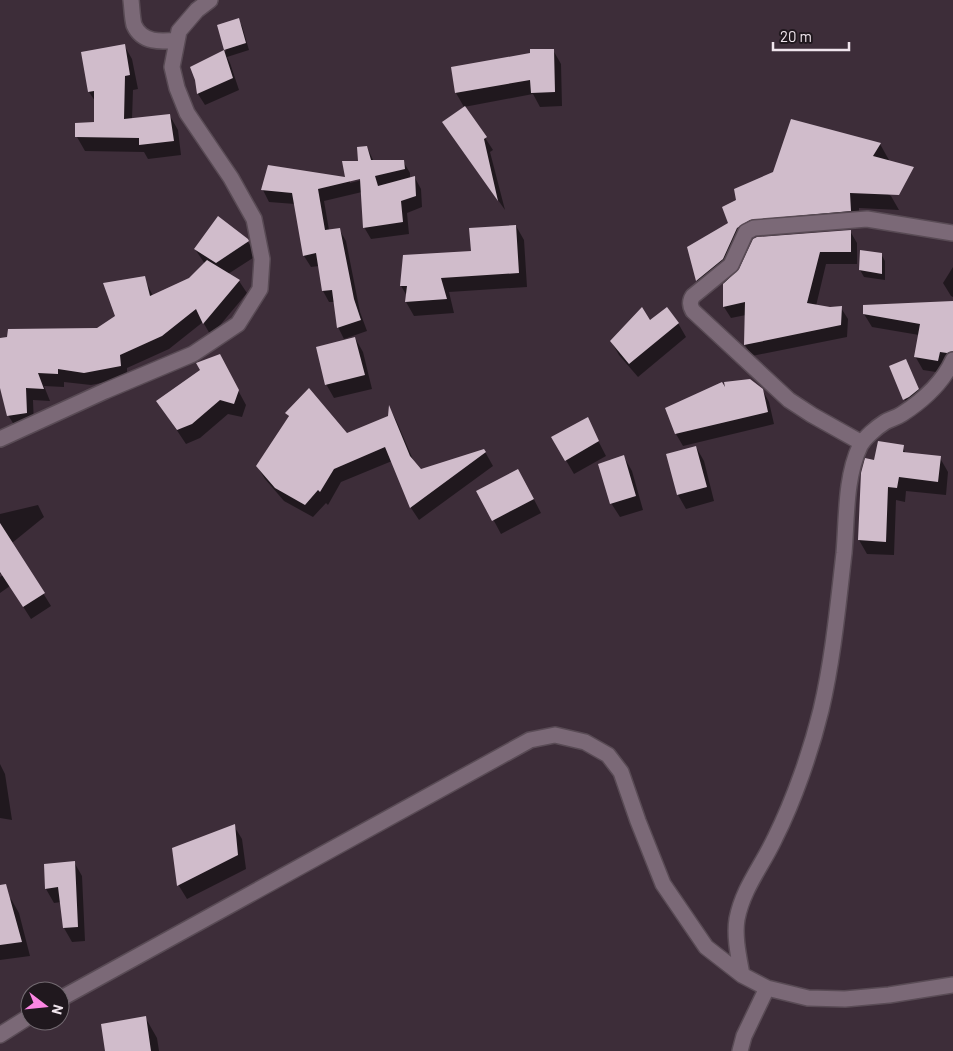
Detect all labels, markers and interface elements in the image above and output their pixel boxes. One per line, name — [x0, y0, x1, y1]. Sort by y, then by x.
scale bar — [773, 20, 849, 52]
text: 20 m — [780, 27, 812, 45]
north arrow — [20, 981, 70, 1031]
text: N — [49, 1003, 67, 1017]

